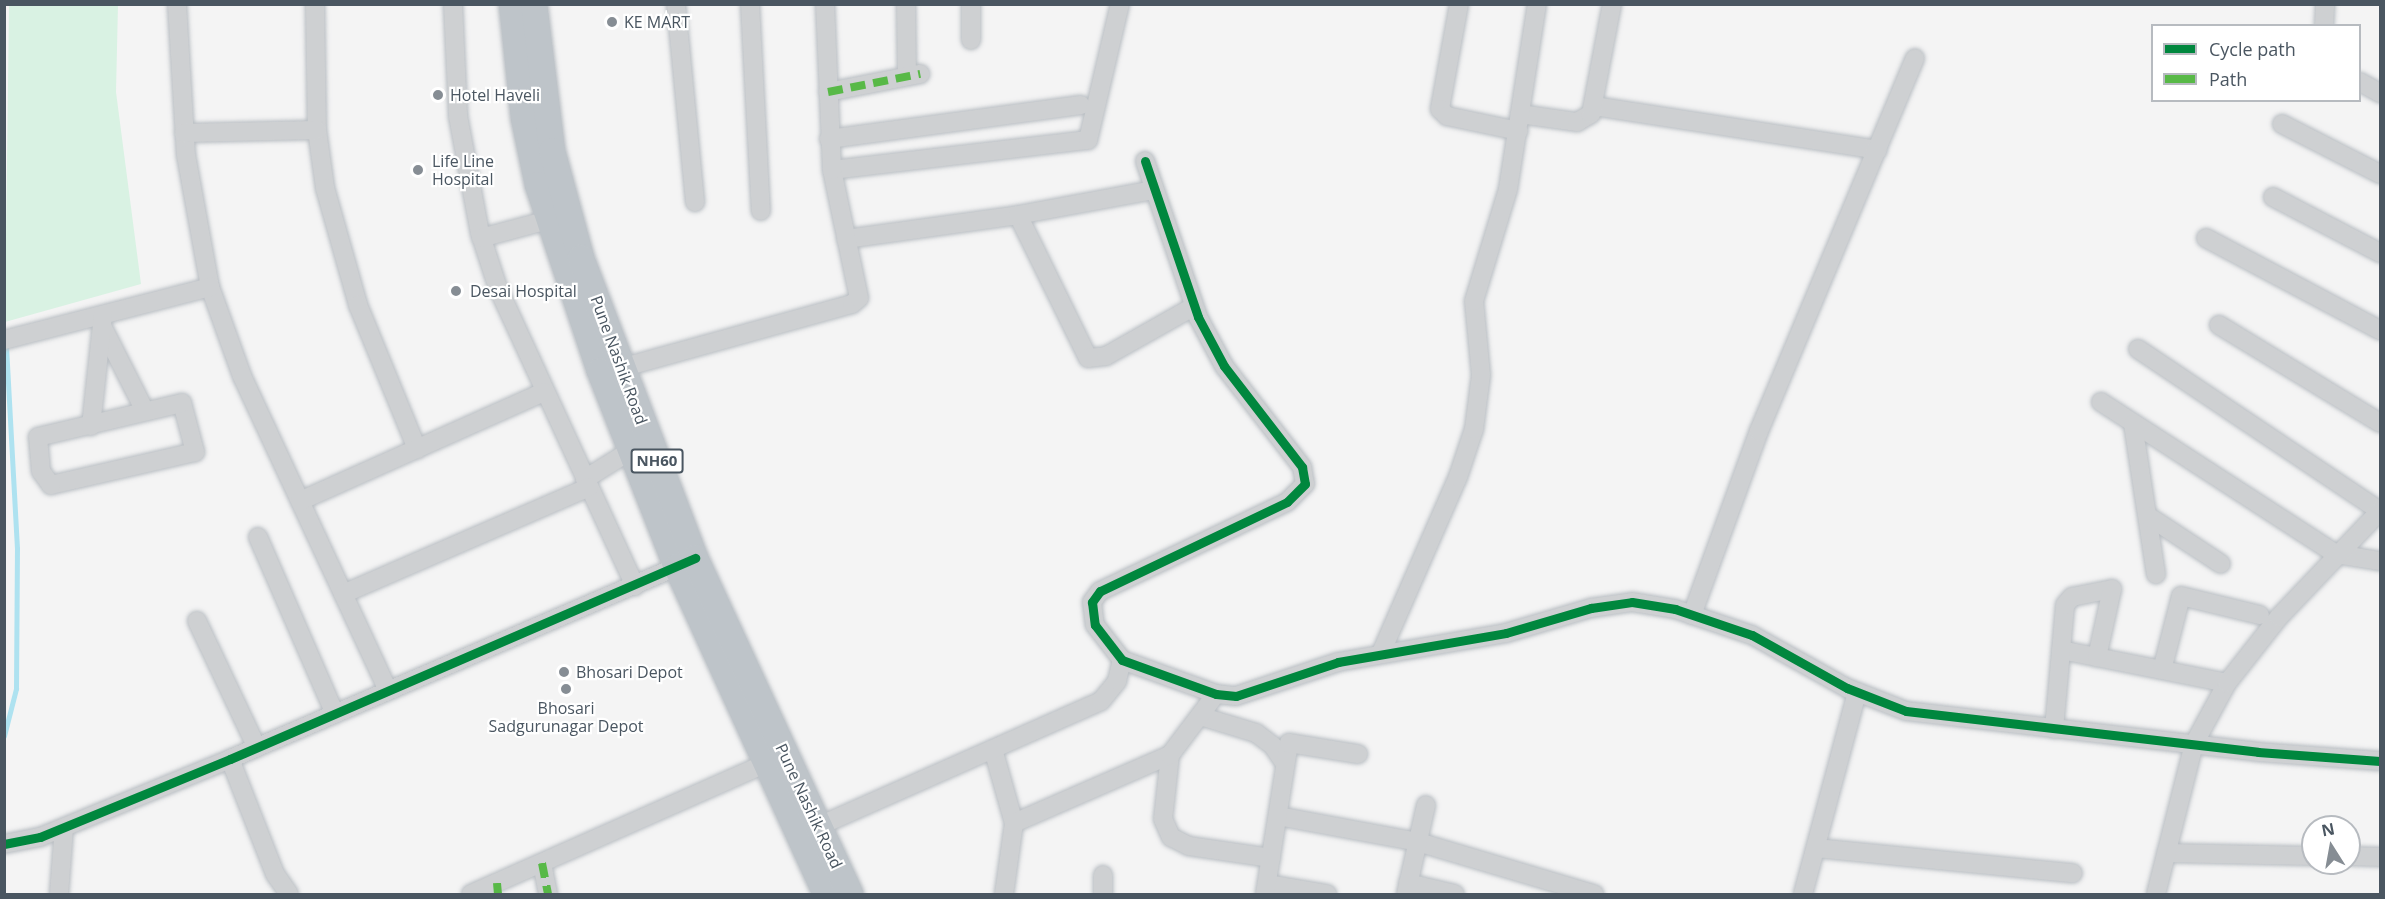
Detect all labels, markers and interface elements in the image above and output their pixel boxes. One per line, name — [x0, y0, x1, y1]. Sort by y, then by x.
place label: KE MART — [624, 12, 690, 32]
marker: KE MART — [605, 15, 619, 29]
legend — [2151, 24, 2361, 102]
text: Cycle path — [2209, 37, 2296, 61]
text: Path — [2209, 67, 2247, 91]
place label: Hotel Haveli — [450, 85, 540, 105]
marker: Hotel Haveli — [431, 88, 445, 102]
place label: Life Line Hospital — [432, 151, 494, 189]
marker: Life Line Hospital — [409, 161, 427, 179]
place label: Desai Hospital — [470, 281, 577, 301]
marker: Desai Hospital — [447, 282, 465, 300]
street label: Pune Nashik Road — [587, 293, 651, 427]
road number: NH60 — [630, 449, 684, 473]
place label: Bhosari Depot — [576, 662, 683, 682]
marker: Bhosari Depot — [557, 665, 571, 679]
marker: Bhosari Sadgurunagar Depot — [559, 682, 573, 696]
place label: Bhosari Sadgurunagar Depot — [489, 698, 643, 736]
street label: Pune Nashik Road — [772, 741, 846, 871]
north arrow — [2301, 815, 2361, 875]
text: N — [2319, 817, 2336, 841]

